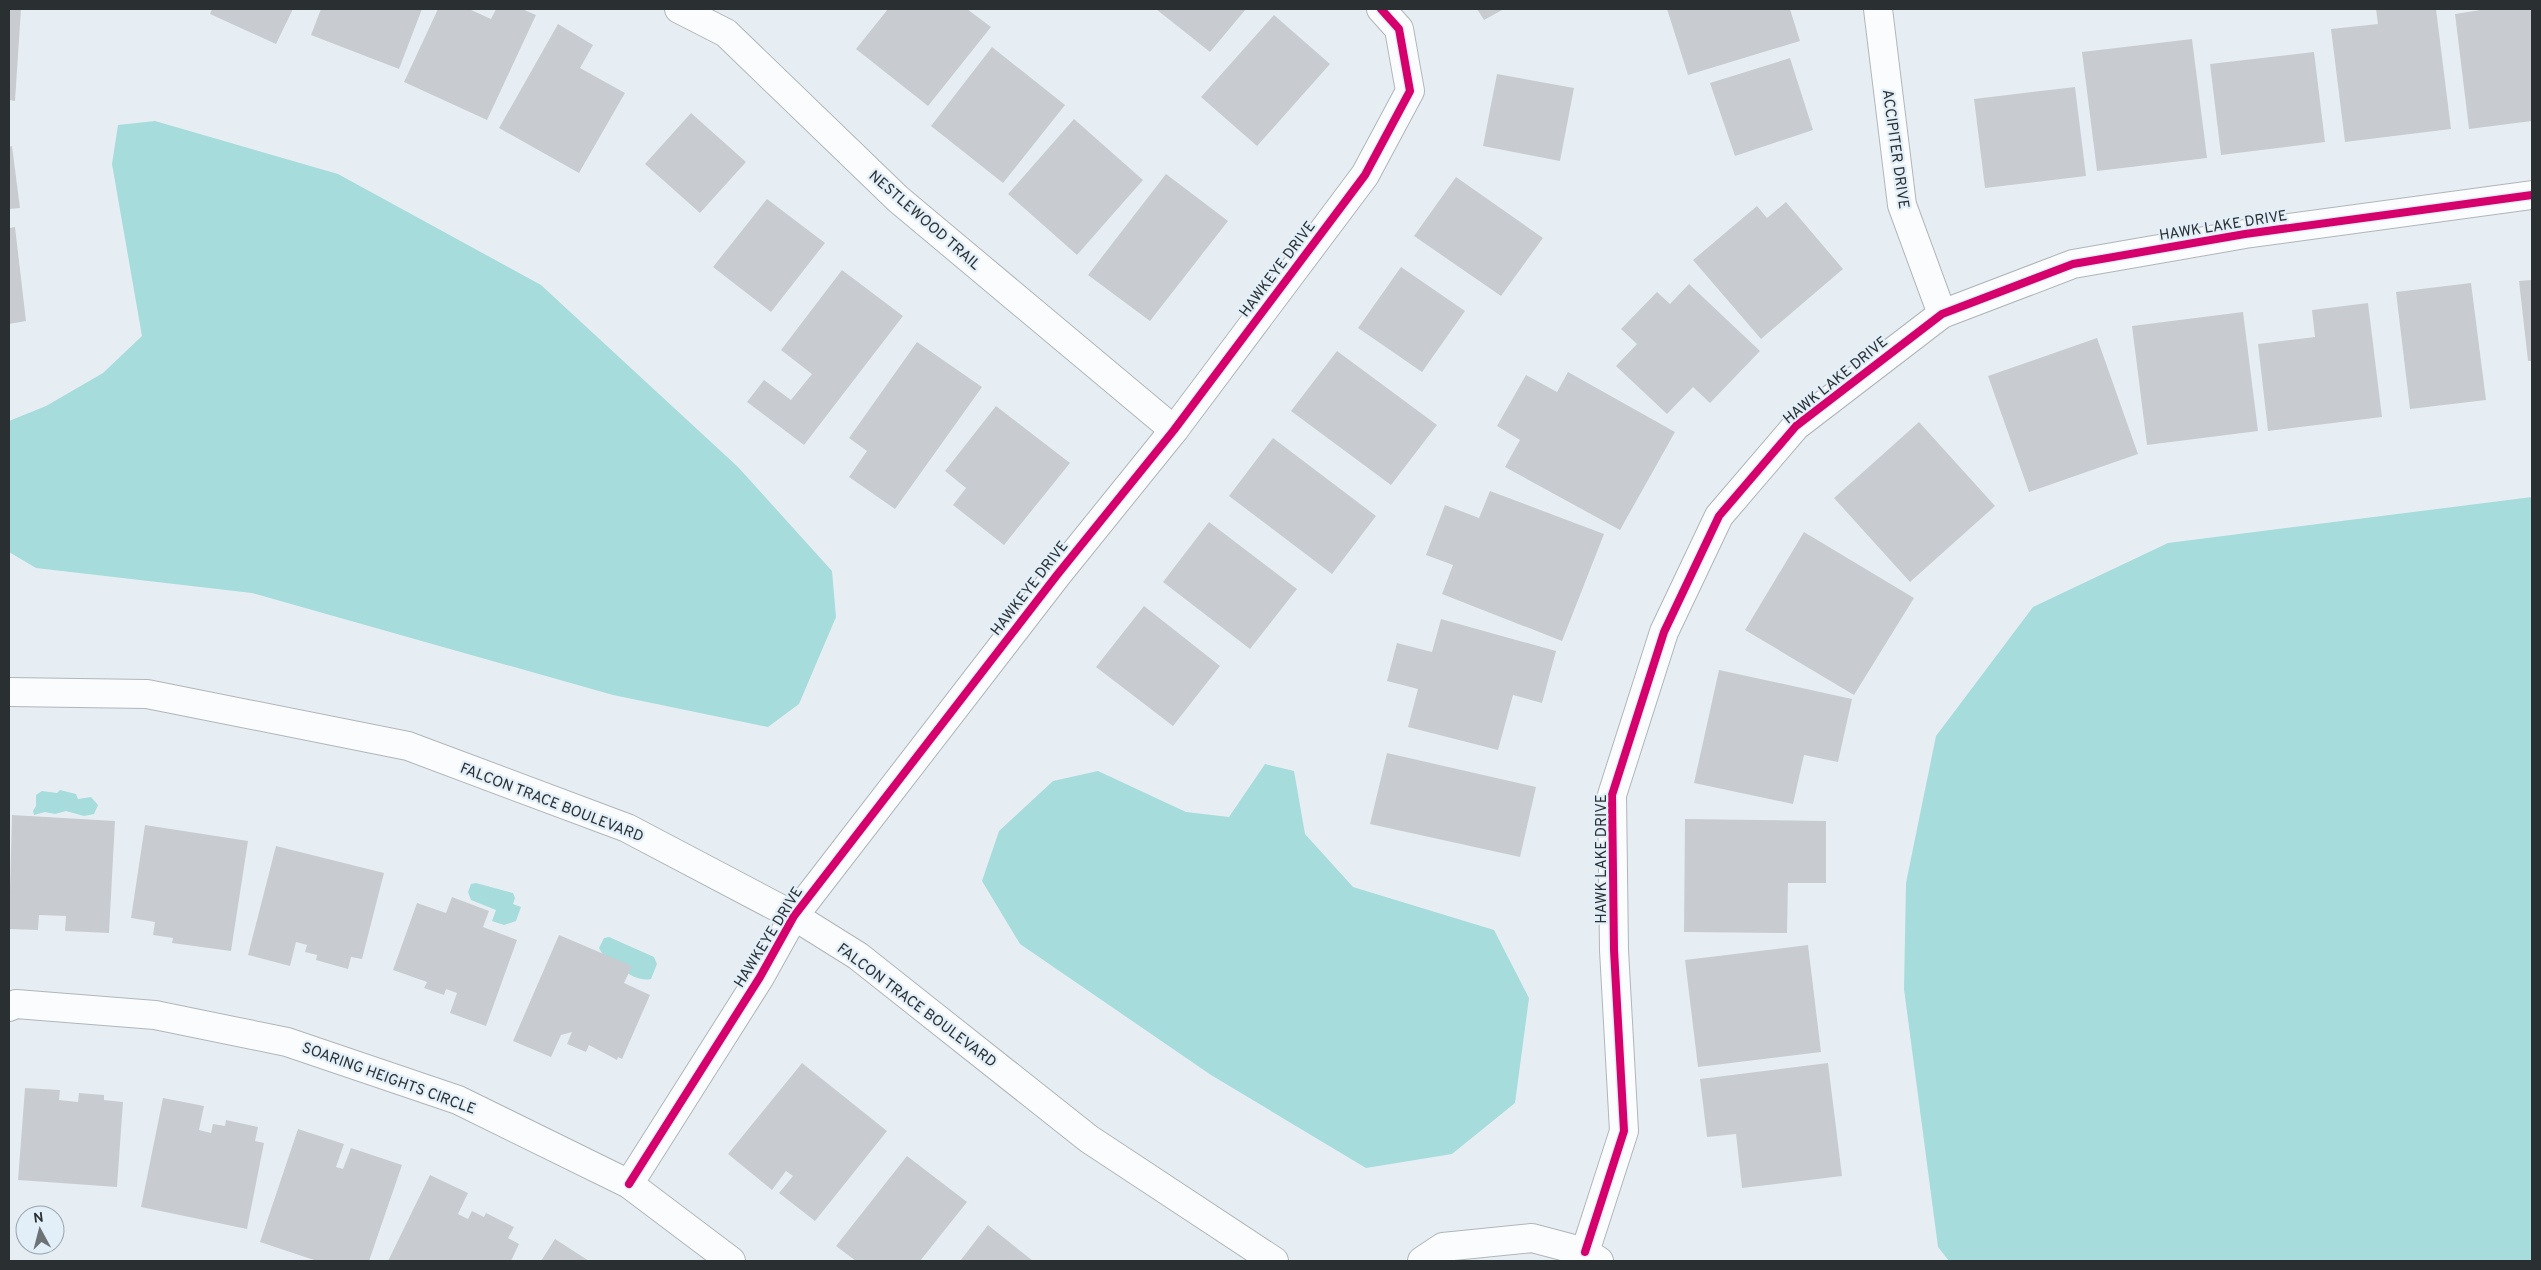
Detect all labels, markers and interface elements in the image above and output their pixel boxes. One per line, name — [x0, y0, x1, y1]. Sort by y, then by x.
street label: ACCIPITER DRIVE — [1877, 88, 1912, 210]
street label: NESTLEWOOD TRAIL — [864, 167, 984, 275]
street label: HAWK LAKE DRIVE — [2158, 207, 2289, 246]
street label: HAWKEYE DRIVE — [1236, 218, 1321, 322]
street label: HAWK LAKE DRIVE — [1780, 333, 1892, 429]
street label: HAWKEYE DRIVE — [987, 538, 1073, 640]
street label: FALCON TRACE BOULEVARD — [457, 760, 646, 847]
street label: HAWK LAKE DRIVE — [1593, 794, 1612, 924]
street label: HAWKEYE DRIVE — [731, 884, 808, 992]
street label: FALCON TRACE BOULEVARD — [833, 940, 1000, 1072]
street label: SOARING HEIGHTS CIRCLE — [299, 1039, 478, 1120]
north arrow — [15, 1205, 65, 1255]
text: N — [33, 1210, 45, 1228]

